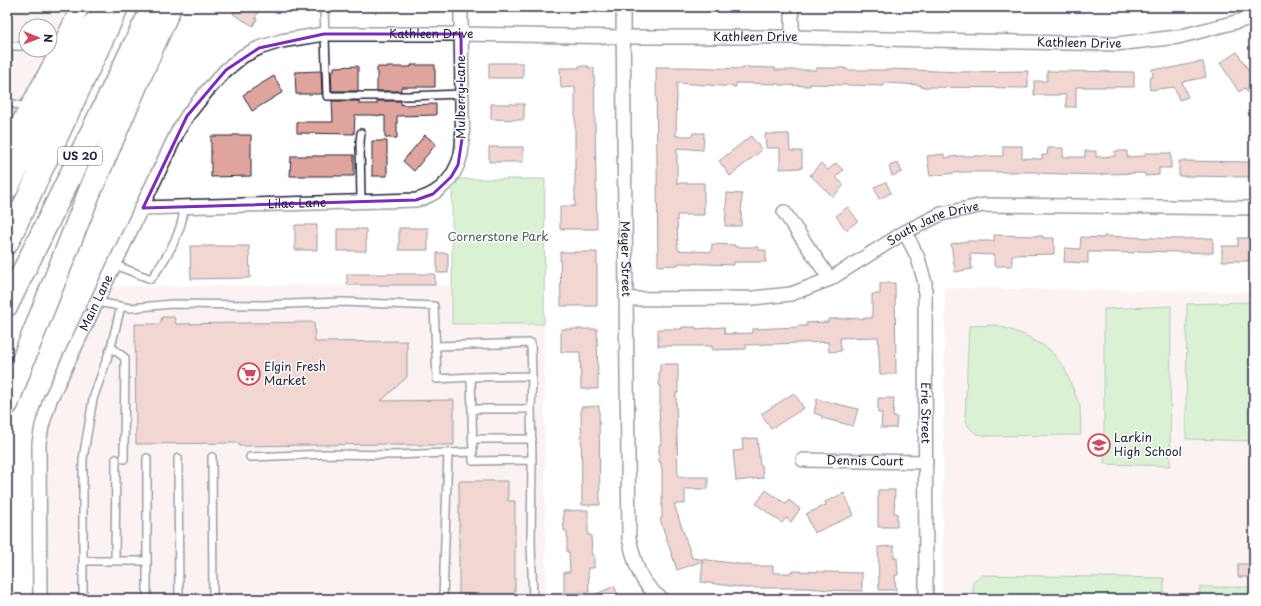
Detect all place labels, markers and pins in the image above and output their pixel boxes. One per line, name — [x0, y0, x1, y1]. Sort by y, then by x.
place label: Elgin Fresh Market — [264, 357, 326, 389]
supermarket icon: Elgin Fresh Market — [236, 361, 262, 387]
place label: Larkin High School — [1114, 428, 1182, 460]
school or university icon: Larkin High School — [1086, 432, 1112, 458]

